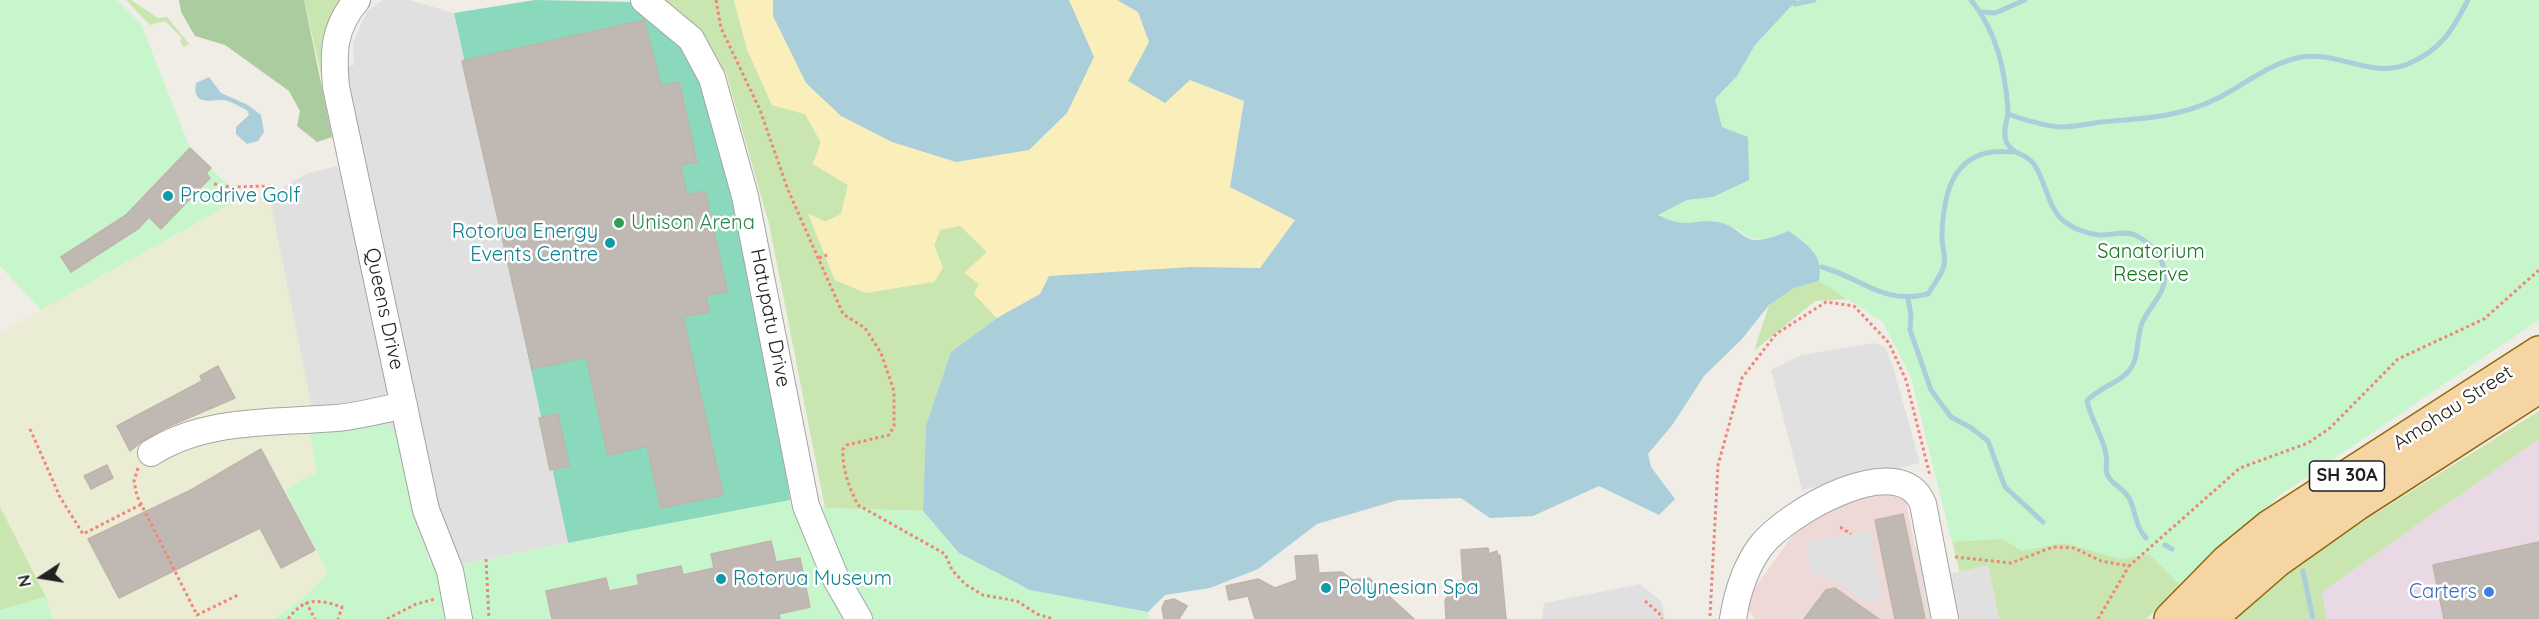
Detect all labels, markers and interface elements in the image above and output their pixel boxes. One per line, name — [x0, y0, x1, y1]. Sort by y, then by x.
place label: Prodrive Golf — [180, 184, 300, 208]
marker: Prodrive Golf — [161, 189, 175, 203]
place label: Unison Arena — [631, 211, 755, 235]
marker: Unison Arena — [612, 216, 626, 230]
place label: Rotorua Energy Events Centre — [452, 220, 598, 267]
marker: Rotorua Energy Events Centre — [603, 236, 617, 250]
park label: Sanatorium Reserve — [2097, 240, 2205, 287]
street label: Queens Drive — [359, 246, 409, 372]
street label: Hatupatu Drive — [745, 247, 795, 389]
street label: Amohau Street — [2389, 360, 2517, 456]
road number: SH 30A — [2310, 461, 2384, 491]
north arrow — [12, 547, 72, 607]
place label: Rotorua Museum — [733, 567, 892, 591]
marker: Rotorua Museum — [714, 572, 728, 586]
text: N — [13, 573, 35, 589]
place label: Polynesian Spa — [1338, 576, 1479, 600]
place label: Carters — [2409, 580, 2477, 604]
marker: Polynesian Spa — [1319, 581, 1333, 595]
marker: Carters — [2482, 585, 2496, 599]

